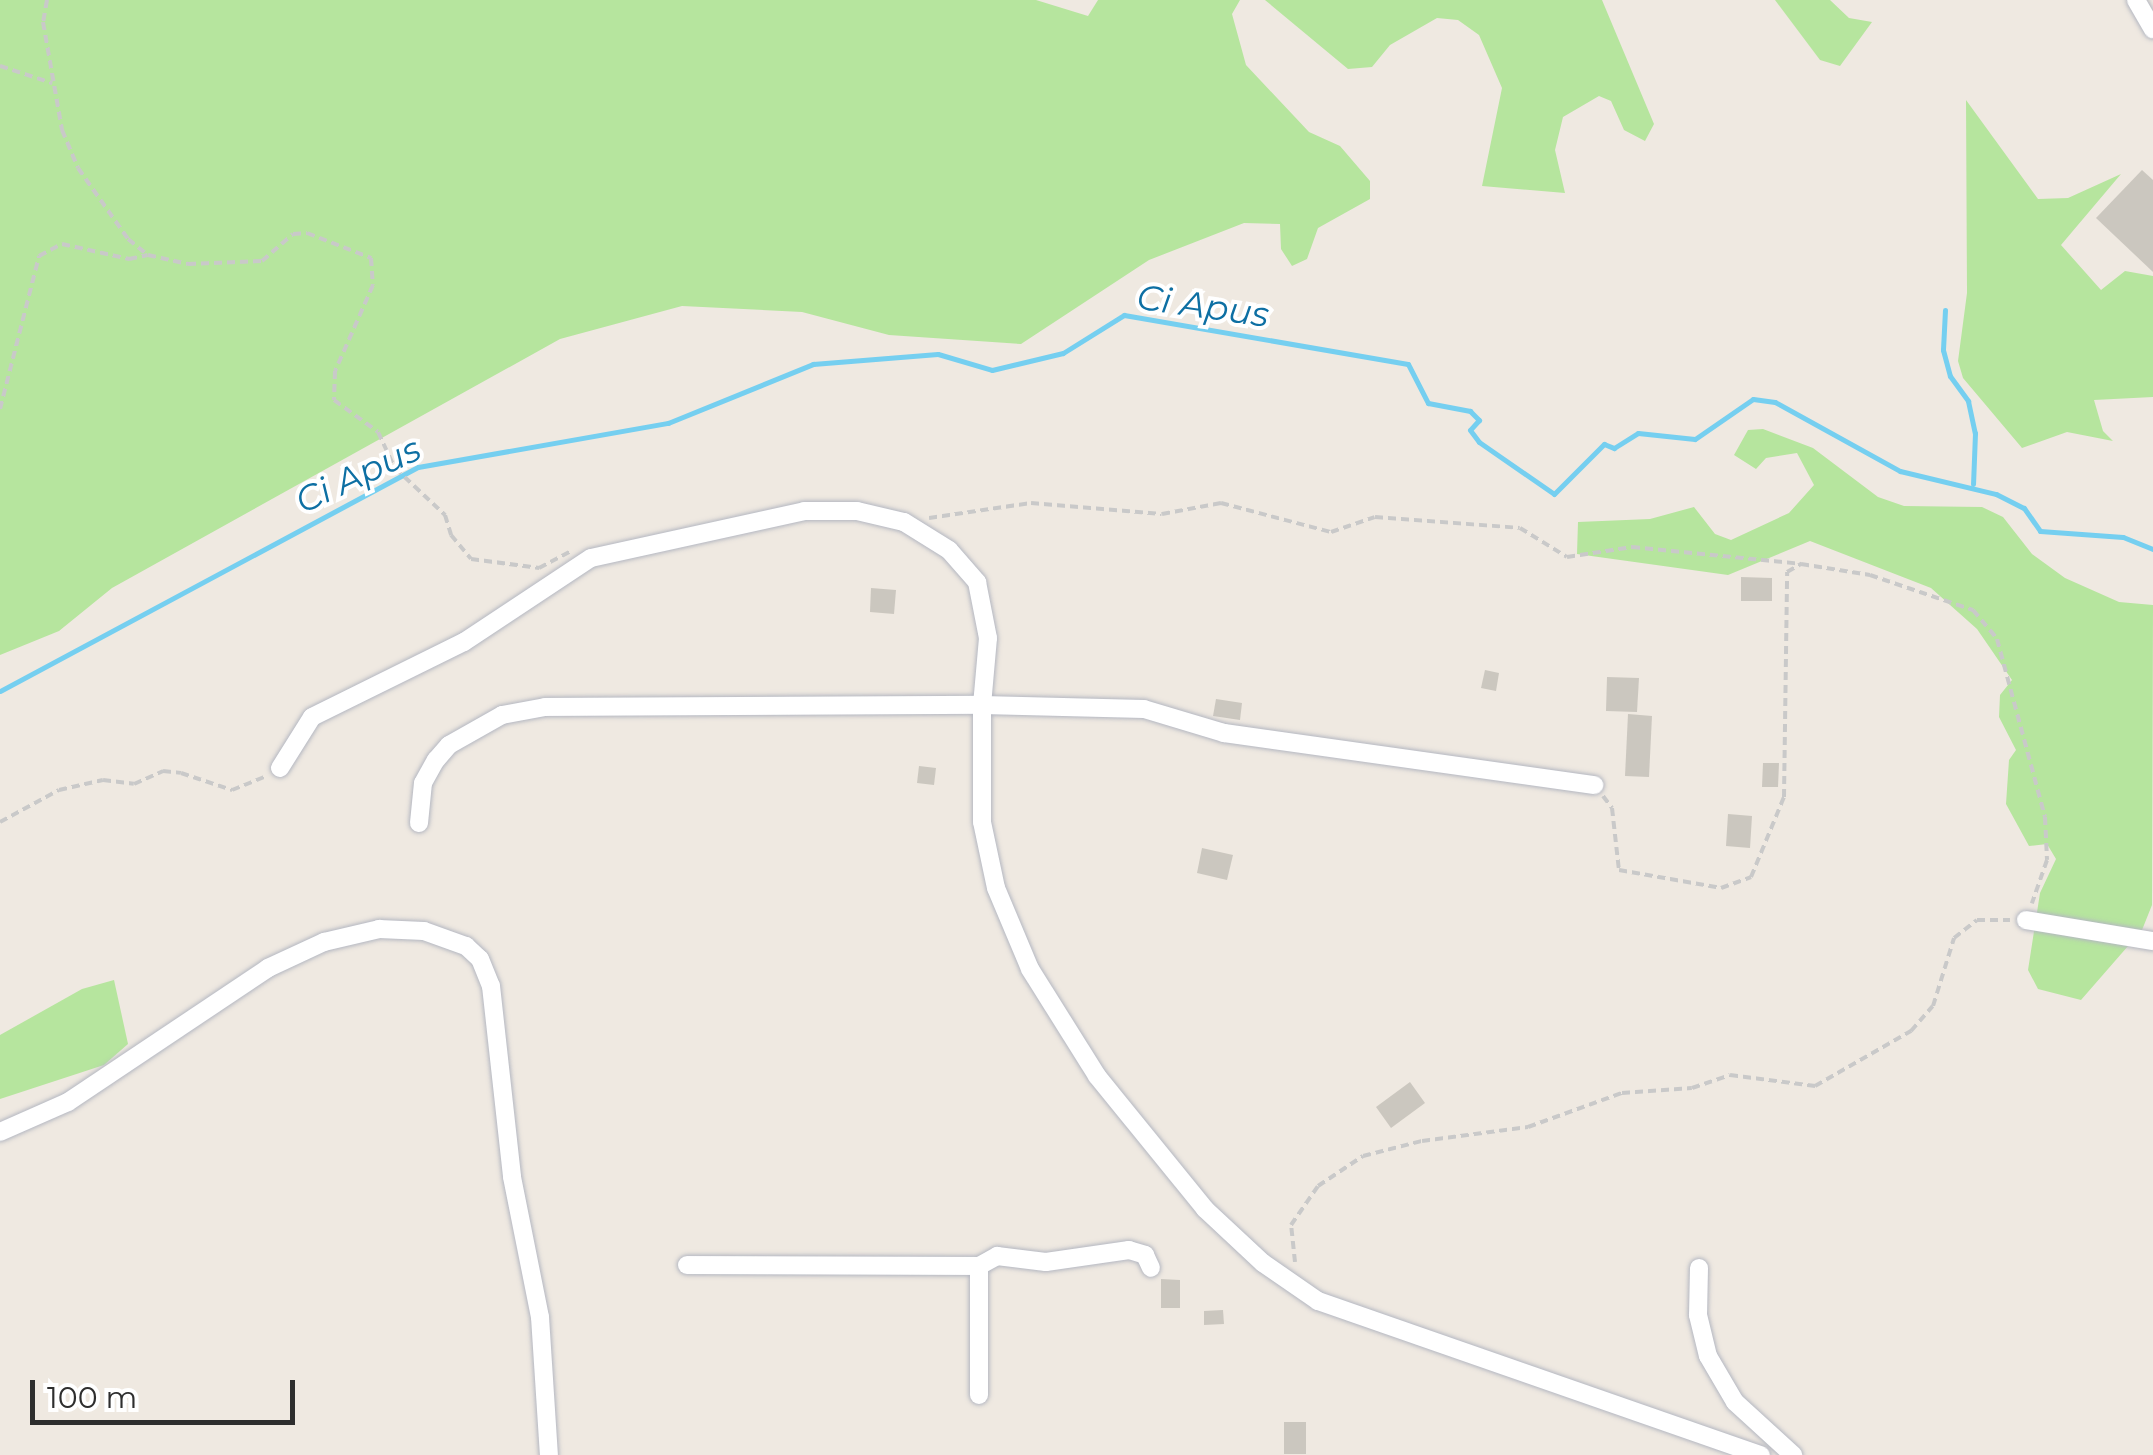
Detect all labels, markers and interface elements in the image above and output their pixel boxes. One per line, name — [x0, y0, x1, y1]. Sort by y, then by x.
water label: Ci Apus — [1134, 276, 1272, 336]
water label: Ci Apus — [289, 428, 427, 522]
scale bar — [35, 1360, 300, 1422]
text: 100 m — [47, 1379, 137, 1416]

